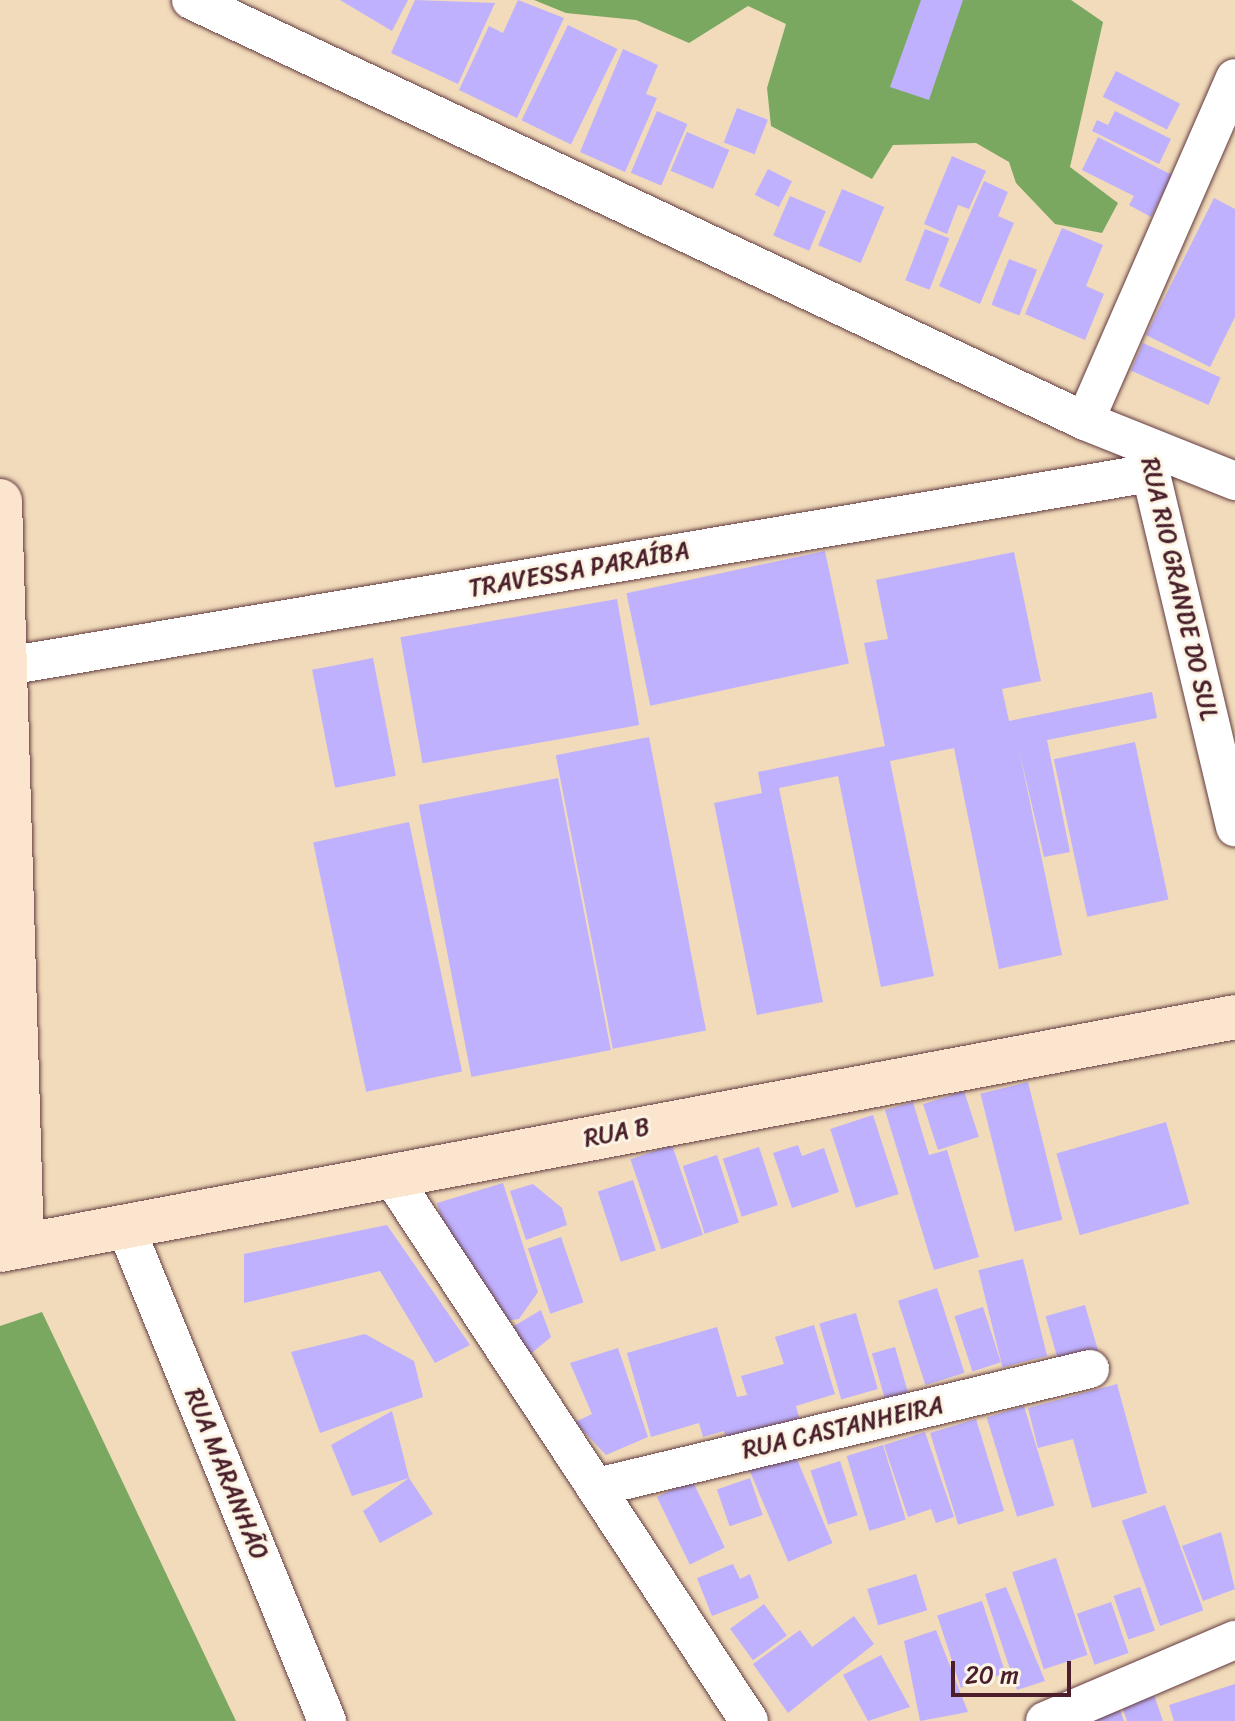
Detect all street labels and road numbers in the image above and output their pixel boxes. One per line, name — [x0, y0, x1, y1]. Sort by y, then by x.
street label: RUA RIO GRANDE DO SUL — [1134, 454, 1224, 724]
street label: TRAVESSA PARAÍBA — [467, 537, 691, 603]
street label: RUA B — [582, 1113, 652, 1153]
street label: RUA MARANHÃO — [179, 1384, 273, 1564]
street label: RUA CASTANHEIRA — [738, 1391, 948, 1465]

